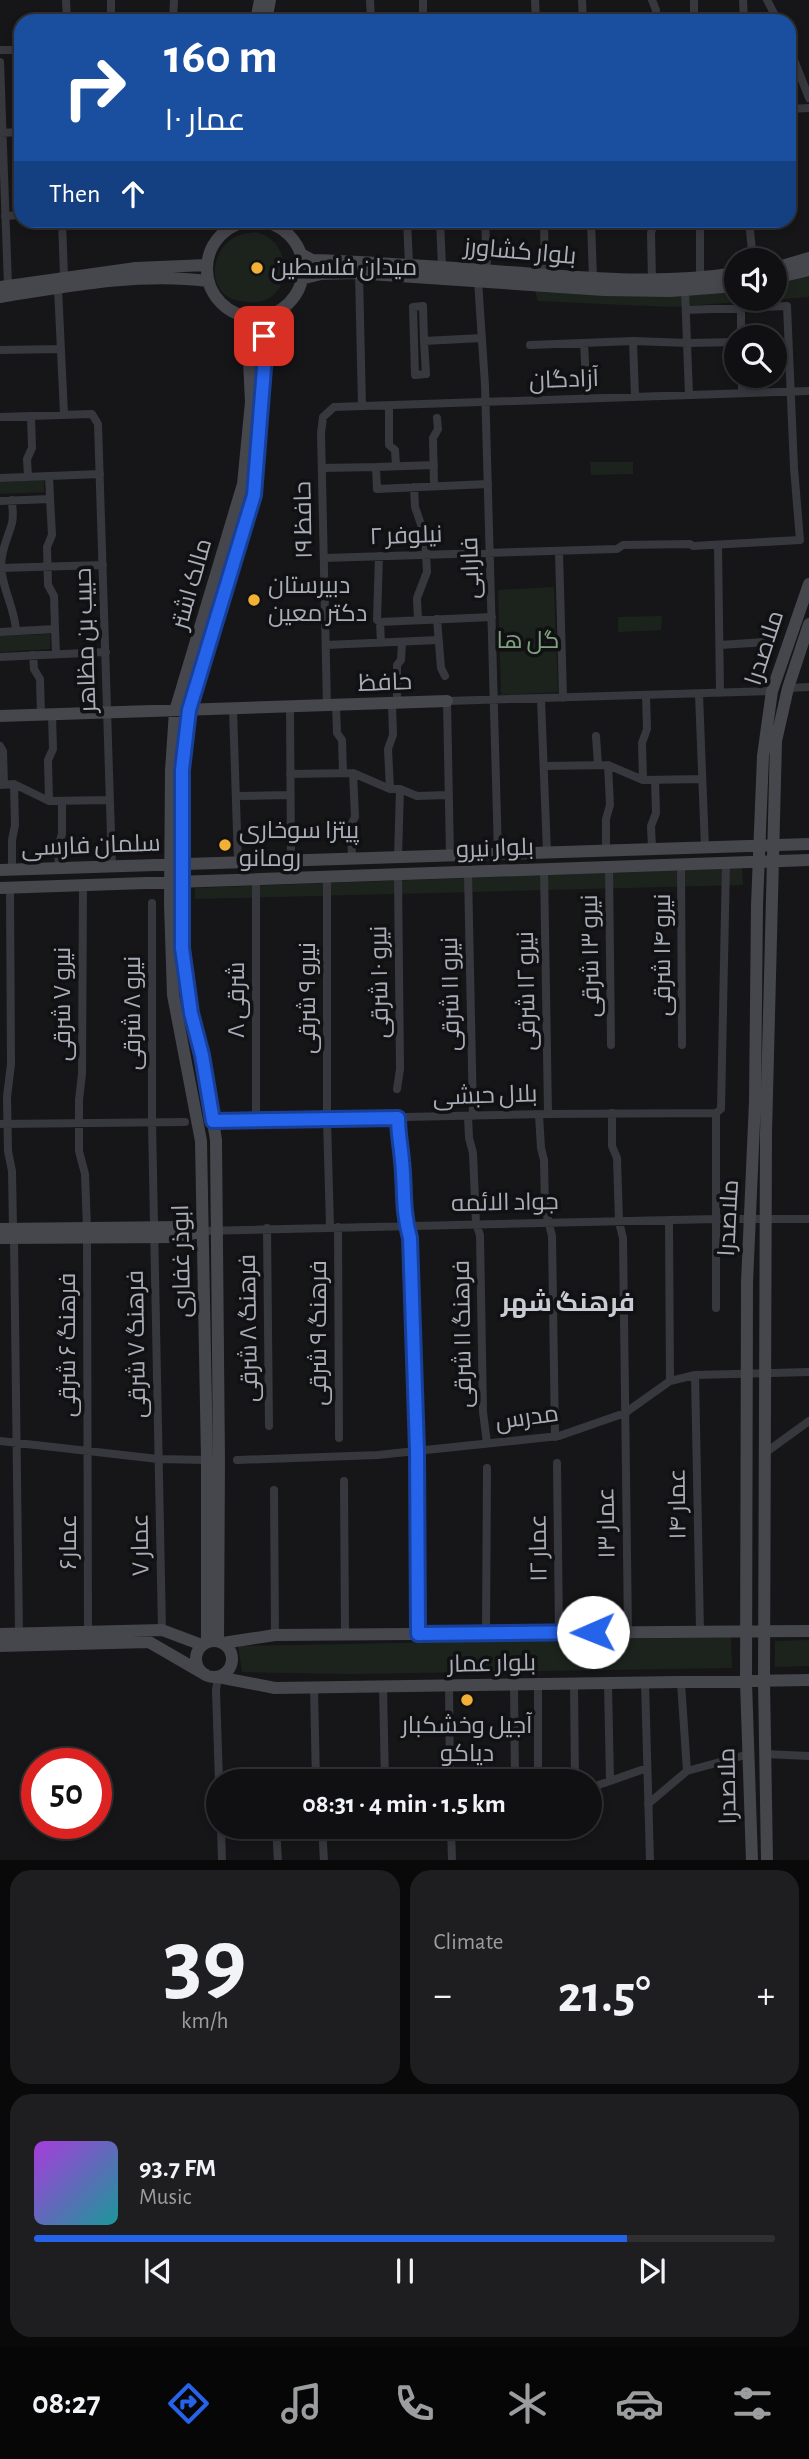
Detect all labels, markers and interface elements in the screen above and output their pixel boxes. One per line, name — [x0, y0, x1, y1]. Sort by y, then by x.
text: 160 m — [164, 33, 278, 82]
icon: right — [49, 42, 140, 133]
text: عمار ۱۰ — [164, 104, 246, 136]
icon: ahead — [114, 175, 152, 213]
text: Then — [49, 181, 100, 207]
street label: بلوار کشاورز — [461, 234, 577, 269]
map controls — [724, 248, 787, 388]
button: sound — [724, 248, 787, 311]
place label: میدان فلسطین — [271, 256, 417, 281]
marker: میدان فلسطین — [249, 260, 265, 276]
pin — [234, 306, 294, 366]
icon: arrive — [245, 317, 283, 355]
button: search — [724, 325, 787, 388]
street label: آزادگان — [528, 365, 600, 394]
street label: حافظ ۱۹ — [291, 481, 317, 559]
street label: نیلوفر ۲ — [369, 523, 443, 549]
street label: مالک اشتر — [166, 536, 216, 634]
street label: فارابی — [458, 537, 485, 599]
street label: حبیب بن مظاهر — [71, 567, 102, 715]
place label: دبیرستان دکتر معین — [268, 574, 367, 627]
marker: دبیرستان دکتر معین — [246, 592, 262, 608]
street label: ملاصدرا — [742, 608, 788, 688]
park label: گل ها — [496, 629, 560, 654]
street label: حافظ — [358, 670, 412, 696]
place label: پیتزا سوخاری رومانو — [239, 819, 360, 871]
street label: سلمان فارسی — [21, 832, 161, 861]
street label: بلوار نیرو — [456, 836, 534, 862]
marker: پیتزا سوخاری رومانو — [217, 837, 233, 853]
street label: نیرو ۱۳ شرقی — [577, 894, 605, 1018]
street label: نیرو ۱۴ شرقی — [650, 894, 676, 1016]
street label: نیرو ۱۰ شرقی — [366, 925, 394, 1039]
street label: نیرو ۱۲ شرقی — [513, 931, 541, 1051]
street label: نیرو ۱۱ شرقی — [437, 937, 465, 1051]
street label: نیرو ۹ شرقی — [295, 942, 321, 1054]
street label: نیرو ۷ شرقی — [50, 947, 76, 1061]
street label: نیرو ۸ شرقی — [120, 956, 146, 1070]
street label: ۸ شرقی — [224, 962, 250, 1038]
street label: بلال حبشی — [432, 1081, 538, 1111]
street label: ملاصدرا — [715, 1179, 743, 1257]
street label: جواد الائمه — [451, 1190, 559, 1216]
street label: ابوذر غفاری — [169, 1204, 196, 1318]
street label: فرهنگ ۸ شرقی — [235, 1254, 263, 1402]
street label: فرهنگ ۹ شرقی — [306, 1260, 332, 1406]
street label: فرهنگ ۱۱ شرقی — [449, 1260, 477, 1408]
street label: فرهنگ ۷ شرقی — [123, 1270, 151, 1418]
street label: فرهنگ ۶ شرقی — [55, 1273, 81, 1417]
district label: فرهنگ شهر — [500, 1289, 635, 1318]
street label: مدرس — [494, 1402, 560, 1435]
street label: عمار ۱۴ — [665, 1468, 691, 1540]
street label: عمار ۱۳ — [594, 1487, 620, 1559]
street label: عمار ۷ — [128, 1513, 154, 1577]
street label: عمار۶ — [57, 1514, 81, 1570]
street label: عمار ۱۲ — [526, 1514, 552, 1582]
position arrow — [556, 1595, 630, 1669]
street label: بلوار عمار — [446, 1651, 536, 1677]
marker: آجیل وخشکبار دیاکو — [459, 1692, 475, 1708]
place label: آجیل وخشکبار دیاکو — [400, 1712, 533, 1766]
street label: ملاصدرا — [715, 1747, 741, 1825]
speed limit sign: 50 — [21, 1748, 112, 1839]
text: 08:31 · 4 min · 1.5 km — [302, 1791, 506, 1817]
text: 39 — [163, 1917, 246, 2008]
text: Climate — [434, 1931, 503, 1954]
text: 21.5° — [558, 1969, 651, 2021]
text: − — [434, 1977, 452, 2015]
text: + — [757, 1977, 775, 2015]
text: km/h — [181, 2010, 228, 2033]
text: 93.7 FM — [139, 2155, 216, 2181]
text: Music — [139, 2186, 191, 2209]
icon: previous — [139, 2252, 177, 2290]
icon: pause — [386, 2252, 424, 2290]
icon: next — [633, 2252, 671, 2290]
icon: directions — [164, 2379, 213, 2428]
icon: music — [277, 2379, 326, 2428]
icon: phone — [390, 2379, 439, 2428]
icon: climate — [503, 2379, 552, 2428]
icon: car — [615, 2379, 664, 2428]
icon: filters — [728, 2379, 777, 2428]
text: 08:27 — [32, 2387, 101, 2419]

